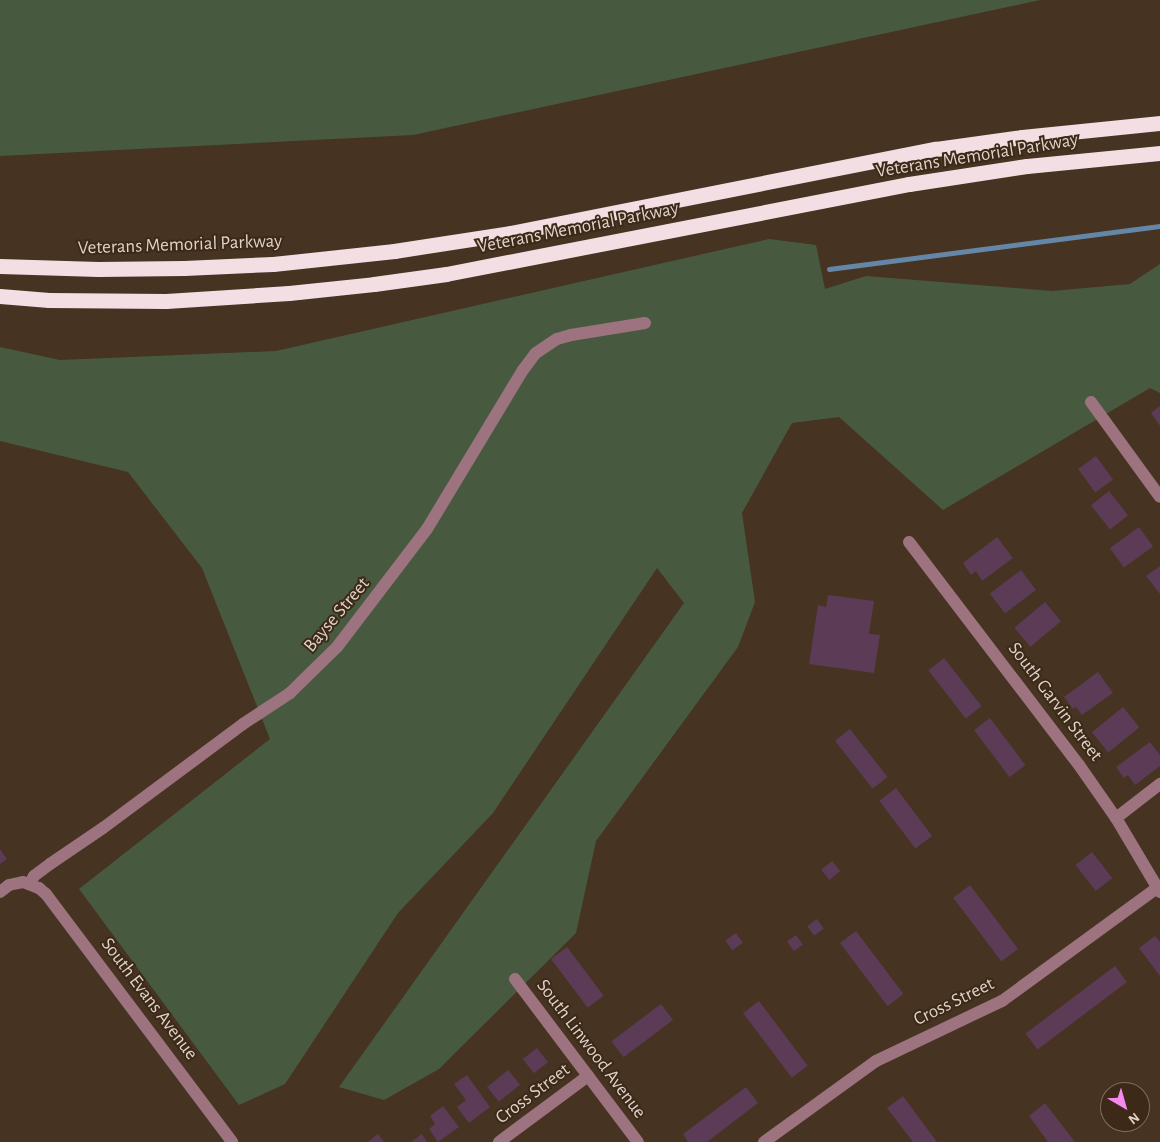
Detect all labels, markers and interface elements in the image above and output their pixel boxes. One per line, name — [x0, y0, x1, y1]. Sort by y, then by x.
street label: Veterans Memorial Parkway — [874, 129, 1080, 183]
street label: Veterans Memorial Parkway — [475, 197, 681, 259]
street label: Veterans Memorial Parkway — [77, 230, 283, 260]
street label: Bayse Street — [299, 573, 375, 657]
street label: South Garvin Street — [1003, 638, 1107, 766]
street label: South Evans Avenue — [96, 933, 202, 1065]
street label: Cross Street — [910, 973, 998, 1031]
street label: South Linwood Avenue — [531, 975, 651, 1123]
street label: Cross Street — [491, 1059, 575, 1129]
north arrow — [1100, 1082, 1150, 1132]
text: N — [1125, 1110, 1142, 1127]

